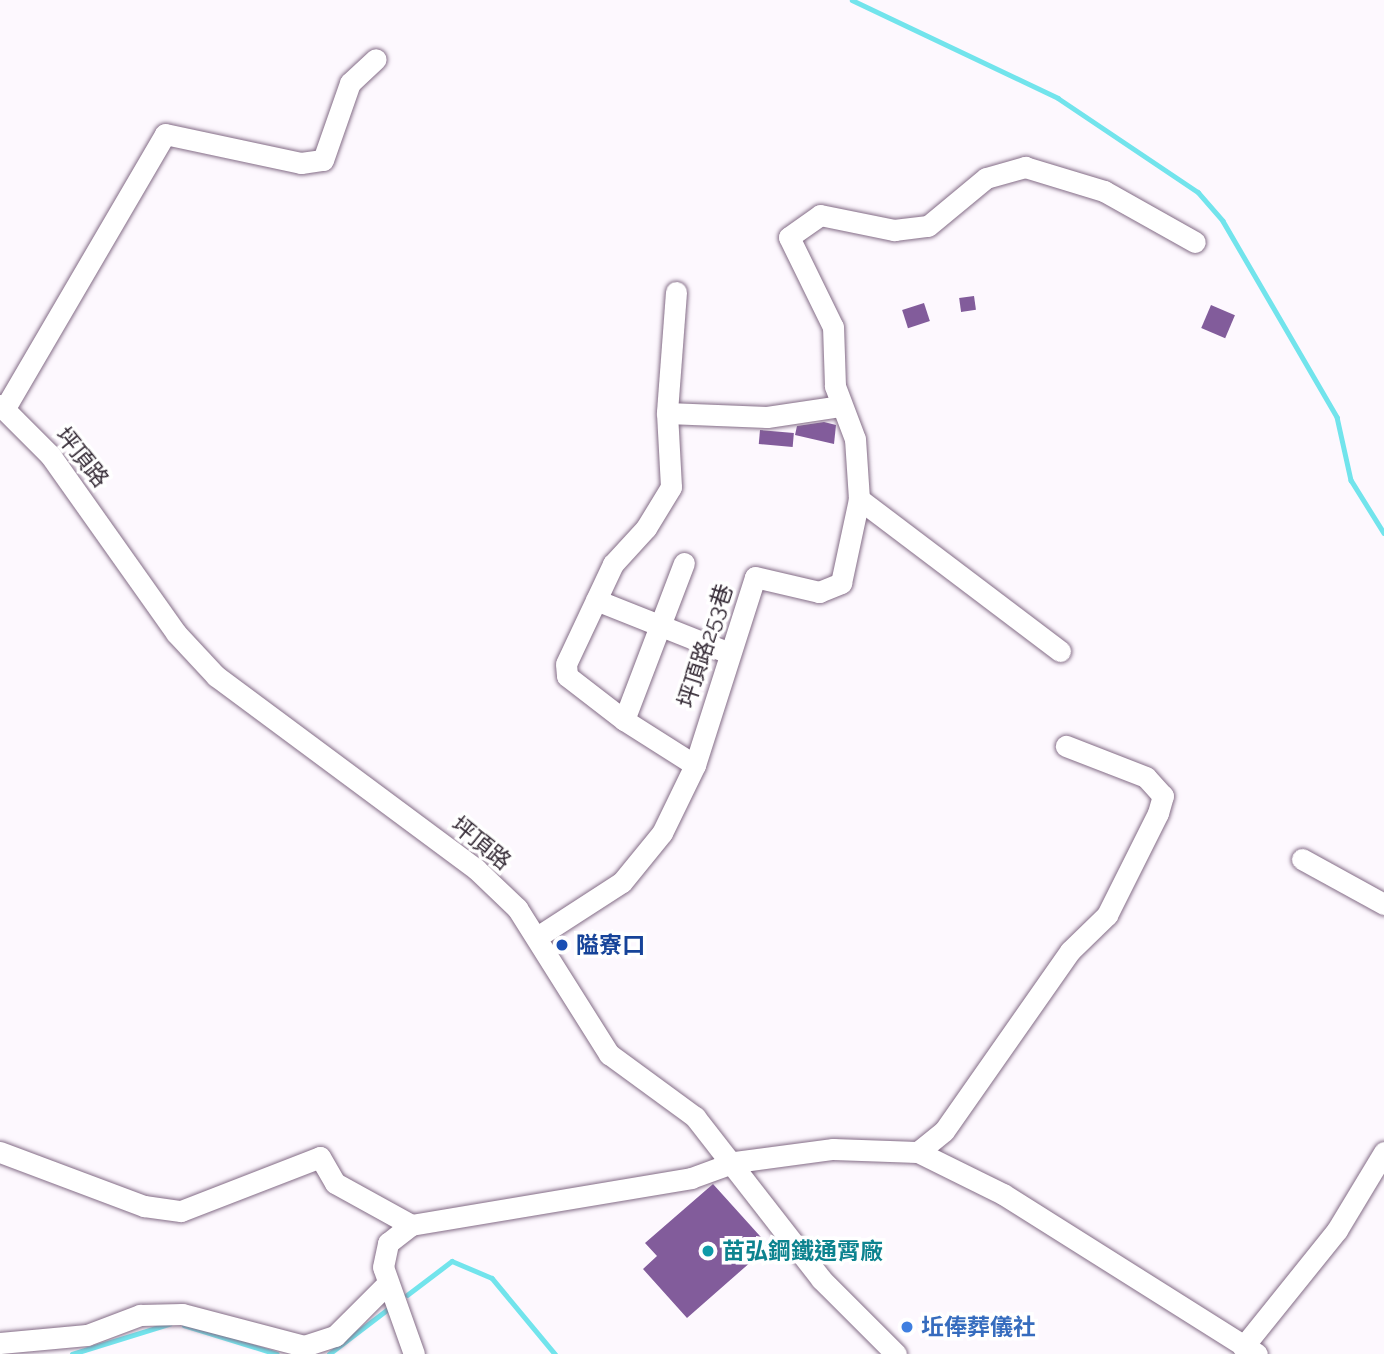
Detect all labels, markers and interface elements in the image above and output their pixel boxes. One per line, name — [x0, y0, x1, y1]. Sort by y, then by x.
street label: 坪頂路 — [50, 422, 114, 492]
street label: 坪頂路253巷 — [672, 580, 738, 712]
street label: 坪頂路 — [446, 811, 516, 875]
place label: 隘寮口 — [576, 931, 645, 959]
marker: 隘寮口 — [554, 937, 570, 953]
place label: 苗弘鋼鐵通霄廠 — [722, 1237, 883, 1265]
marker: 苗弘鋼鐵通霄廠 — [700, 1243, 716, 1259]
place label: 坵俸葬儀社 — [921, 1313, 1036, 1341]
marker: 坵俸葬儀社 — [899, 1319, 915, 1335]

